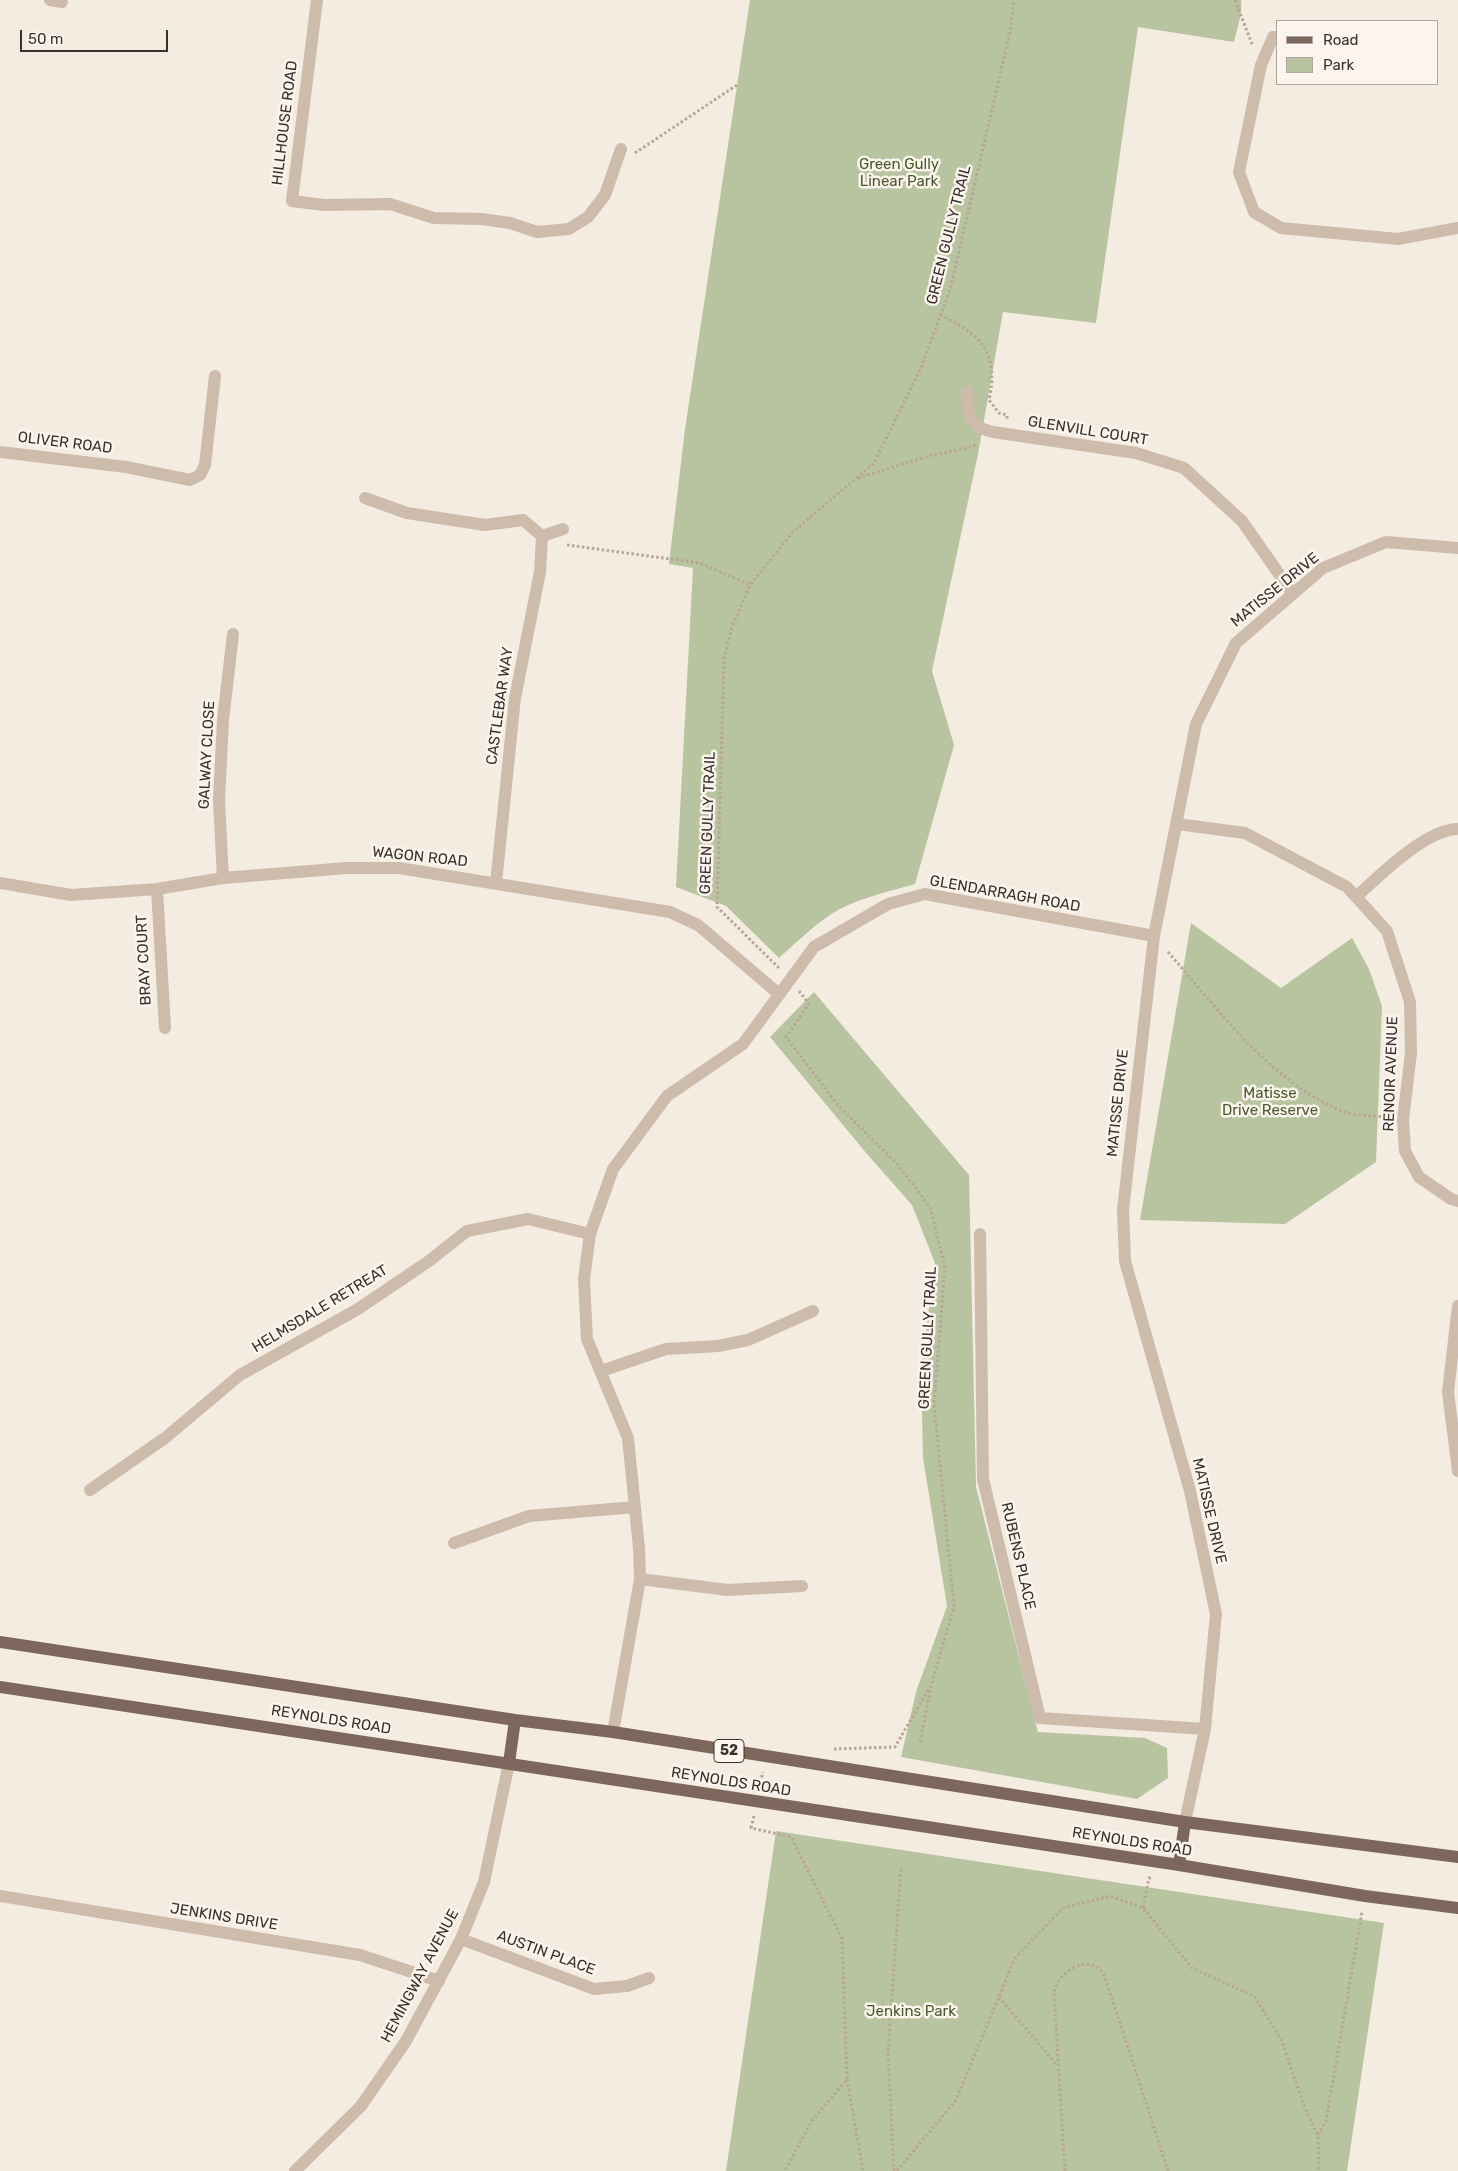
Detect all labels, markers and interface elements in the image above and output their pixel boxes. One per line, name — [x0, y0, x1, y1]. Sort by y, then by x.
scale bar — [22, 20, 170, 52]
legend — [1276, 20, 1438, 85]
text: 50 m — [28, 30, 63, 48]
text: Road — [1323, 31, 1359, 49]
text: Park — [1323, 56, 1354, 74]
street label: HILLHOUSE ROAD — [268, 60, 302, 186]
park label: Green Gully Linear Park — [859, 156, 939, 191]
street label: GREEN GULLY TRAIL — [923, 164, 975, 306]
street label: GLENVILL COURT — [1026, 413, 1150, 449]
street label: OLIVER ROAD — [17, 428, 113, 458]
street label: MATISSE DRIVE — [1227, 549, 1323, 631]
street label: CASTLEBAR WAY — [483, 646, 517, 766]
street label: GALWAY CLOSE — [195, 700, 219, 810]
street label: GREEN GULLY TRAIL — [697, 751, 719, 895]
street label: WAGON ROAD — [371, 843, 469, 871]
street label: GLENDARRAGH ROAD — [928, 872, 1082, 916]
street label: BRAY COURT — [133, 914, 155, 1006]
street label: RENOIR AVENUE — [1380, 1016, 1402, 1132]
street label: MATISSE DRIVE — [1103, 1048, 1133, 1158]
park label: Matisse Drive Reserve — [1222, 1085, 1318, 1120]
street label: HELMSDALE RETREAT — [249, 1261, 391, 1357]
street label: GREEN GULLY TRAIL — [915, 1266, 941, 1410]
street label: MATISSE DRIVE — [1188, 1456, 1230, 1566]
street label: RUBENS PLACE — [997, 1500, 1039, 1612]
street label: REYNOLDS ROAD — [270, 1702, 392, 1738]
road number: 52 — [714, 1740, 744, 1762]
street label: REYNOLDS ROAD — [670, 1764, 792, 1800]
street label: REYNOLDS ROAD — [1071, 1824, 1193, 1860]
street label: JENKINS DRIVE — [169, 1900, 279, 1934]
street label: HEMINGWAY AVENUE — [377, 1906, 463, 2046]
street label: AUSTIN PLACE — [494, 1927, 598, 1979]
park label: Jenkins Park — [866, 2003, 956, 2021]

